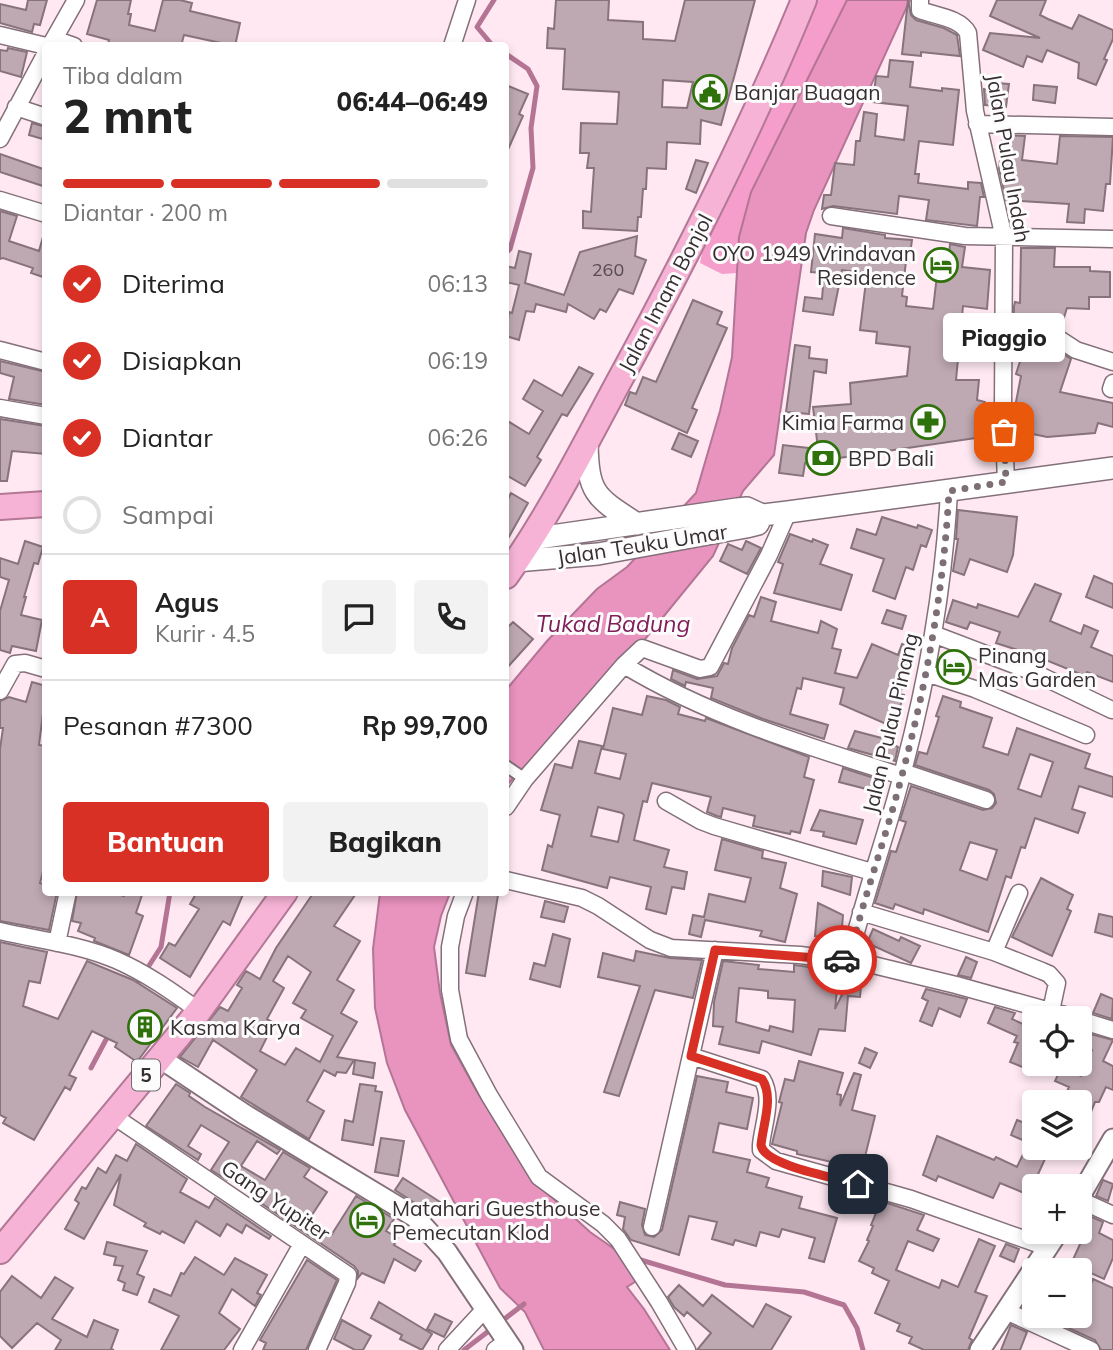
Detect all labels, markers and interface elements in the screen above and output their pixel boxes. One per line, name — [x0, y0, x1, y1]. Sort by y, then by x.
text: Tiba dalam — [63, 61, 183, 90]
street label: Jalan Pulau Indah — [981, 72, 1037, 244]
public building icon: Banjar Buagan — [691, 73, 729, 111]
place label: Banjar Buagan — [734, 79, 880, 105]
text: 06:44–06:49 — [337, 85, 488, 118]
text: 2 mnt — [63, 87, 192, 145]
text: Diantar · 200 m — [63, 198, 228, 227]
street label: Jalan Imam Bonjol — [612, 209, 718, 377]
place label: OYO 1949 Vrindavan Residence — [712, 240, 916, 290]
hotel icon: OYO 1949 Vrindavan Residence — [922, 246, 960, 284]
house number: 260 — [592, 258, 624, 281]
icon: check — [63, 265, 101, 303]
text: Diterima — [122, 267, 225, 300]
text: 06:13 — [428, 269, 488, 298]
callout: Piaggio — [943, 313, 1065, 362]
text: Piaggio — [961, 323, 1047, 352]
icon: check — [63, 342, 101, 380]
text: Disiapkan — [122, 344, 242, 377]
text: 06:19 — [428, 346, 488, 375]
pin — [974, 402, 1034, 462]
pharmacy icon: Kimia Farma — [909, 403, 947, 441]
place label: Kimia Farma — [782, 409, 904, 435]
icon: bag — [985, 413, 1023, 451]
icon: check — [63, 419, 101, 457]
text: Diantar — [122, 421, 213, 454]
text: 06:26 — [428, 423, 488, 452]
bank icon: BPD Bali — [804, 439, 842, 477]
place label: BPD Bali — [848, 445, 934, 471]
text: Sampai — [122, 498, 214, 531]
street label: Jalan Teuku Umar — [555, 518, 729, 570]
button: chat — [322, 580, 396, 654]
button: phone — [414, 580, 488, 654]
text: Agus — [155, 586, 219, 619]
text: A — [90, 601, 110, 634]
water label: Tukad Badung — [536, 609, 690, 638]
text: Kurir · 4.5 — [155, 619, 255, 648]
street label: Jalan Pulau Pinang — [857, 630, 923, 816]
place label: Pinang Mas Garden — [978, 642, 1096, 692]
hotel icon: Pinang Mas Garden — [935, 648, 973, 686]
text: Pesanan #7300 — [63, 709, 253, 742]
text: Rp 99,700 — [362, 709, 488, 742]
button: Bantuan — [63, 802, 269, 882]
button: Bagikan — [283, 802, 488, 882]
courier — [807, 925, 877, 995]
icon: car — [823, 941, 861, 979]
map controls — [1022, 1006, 1092, 1328]
button: locate — [1022, 1006, 1092, 1076]
building icon: Kasma Karya — [126, 1008, 164, 1046]
place label: Kasma Karya — [170, 1014, 301, 1040]
road number: 5 — [132, 1060, 160, 1091]
button: layers — [1022, 1090, 1092, 1160]
street label: Gang Yupiter — [217, 1154, 336, 1246]
pin — [828, 1154, 888, 1214]
icon: home — [839, 1165, 877, 1203]
button: + — [1022, 1174, 1092, 1244]
place label: Matahari Guesthouse Pemecutan Klod — [392, 1195, 600, 1245]
hotel icon: Matahari Guesthouse Pemecutan Klod — [348, 1201, 386, 1239]
button: − — [1022, 1258, 1092, 1328]

